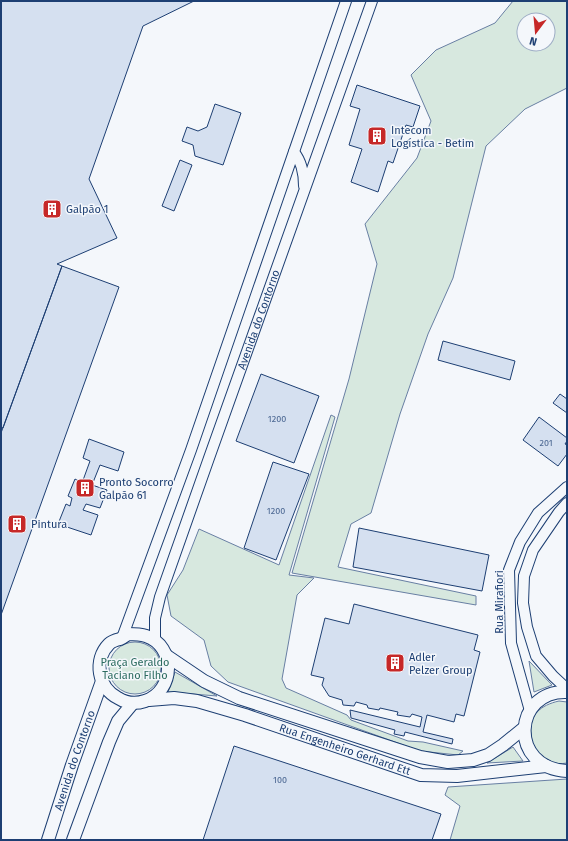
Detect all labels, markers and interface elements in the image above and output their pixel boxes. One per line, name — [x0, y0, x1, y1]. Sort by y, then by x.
north arrow — [516, 12, 556, 52]
text: N — [528, 34, 539, 48]
place label: Intecom Logística - Betim — [391, 124, 474, 150]
building icon: Intecom Logística - Betim — [366, 125, 388, 147]
building icon: Galpão 1 — [41, 198, 63, 220]
place label: Galpão 1 — [66, 203, 109, 216]
street label: Avenida do Contorno — [235, 268, 282, 371]
house number: 1200 — [268, 414, 286, 424]
house number: 201 — [539, 438, 553, 448]
place label: Pronto Socorro Galpão 61 — [99, 476, 174, 502]
building icon: Pronto Socorro Galpão 61 — [74, 477, 96, 499]
house number: 1200 — [267, 506, 285, 516]
building icon: Pintura — [6, 513, 28, 535]
place label: Pintura — [31, 518, 67, 531]
street label: Rua Mirafiori — [493, 570, 506, 634]
place label: Adler Pelzer Group — [409, 651, 473, 677]
building icon: Adler Pelzer Group — [384, 652, 406, 674]
park label: Praça Geraldo Taciano Filho — [101, 656, 169, 682]
street label: Avenida do Contorno — [51, 708, 98, 812]
street label: Rua Engenheiro Gerhard Ett — [278, 721, 412, 778]
house number: 100 — [273, 775, 287, 785]

